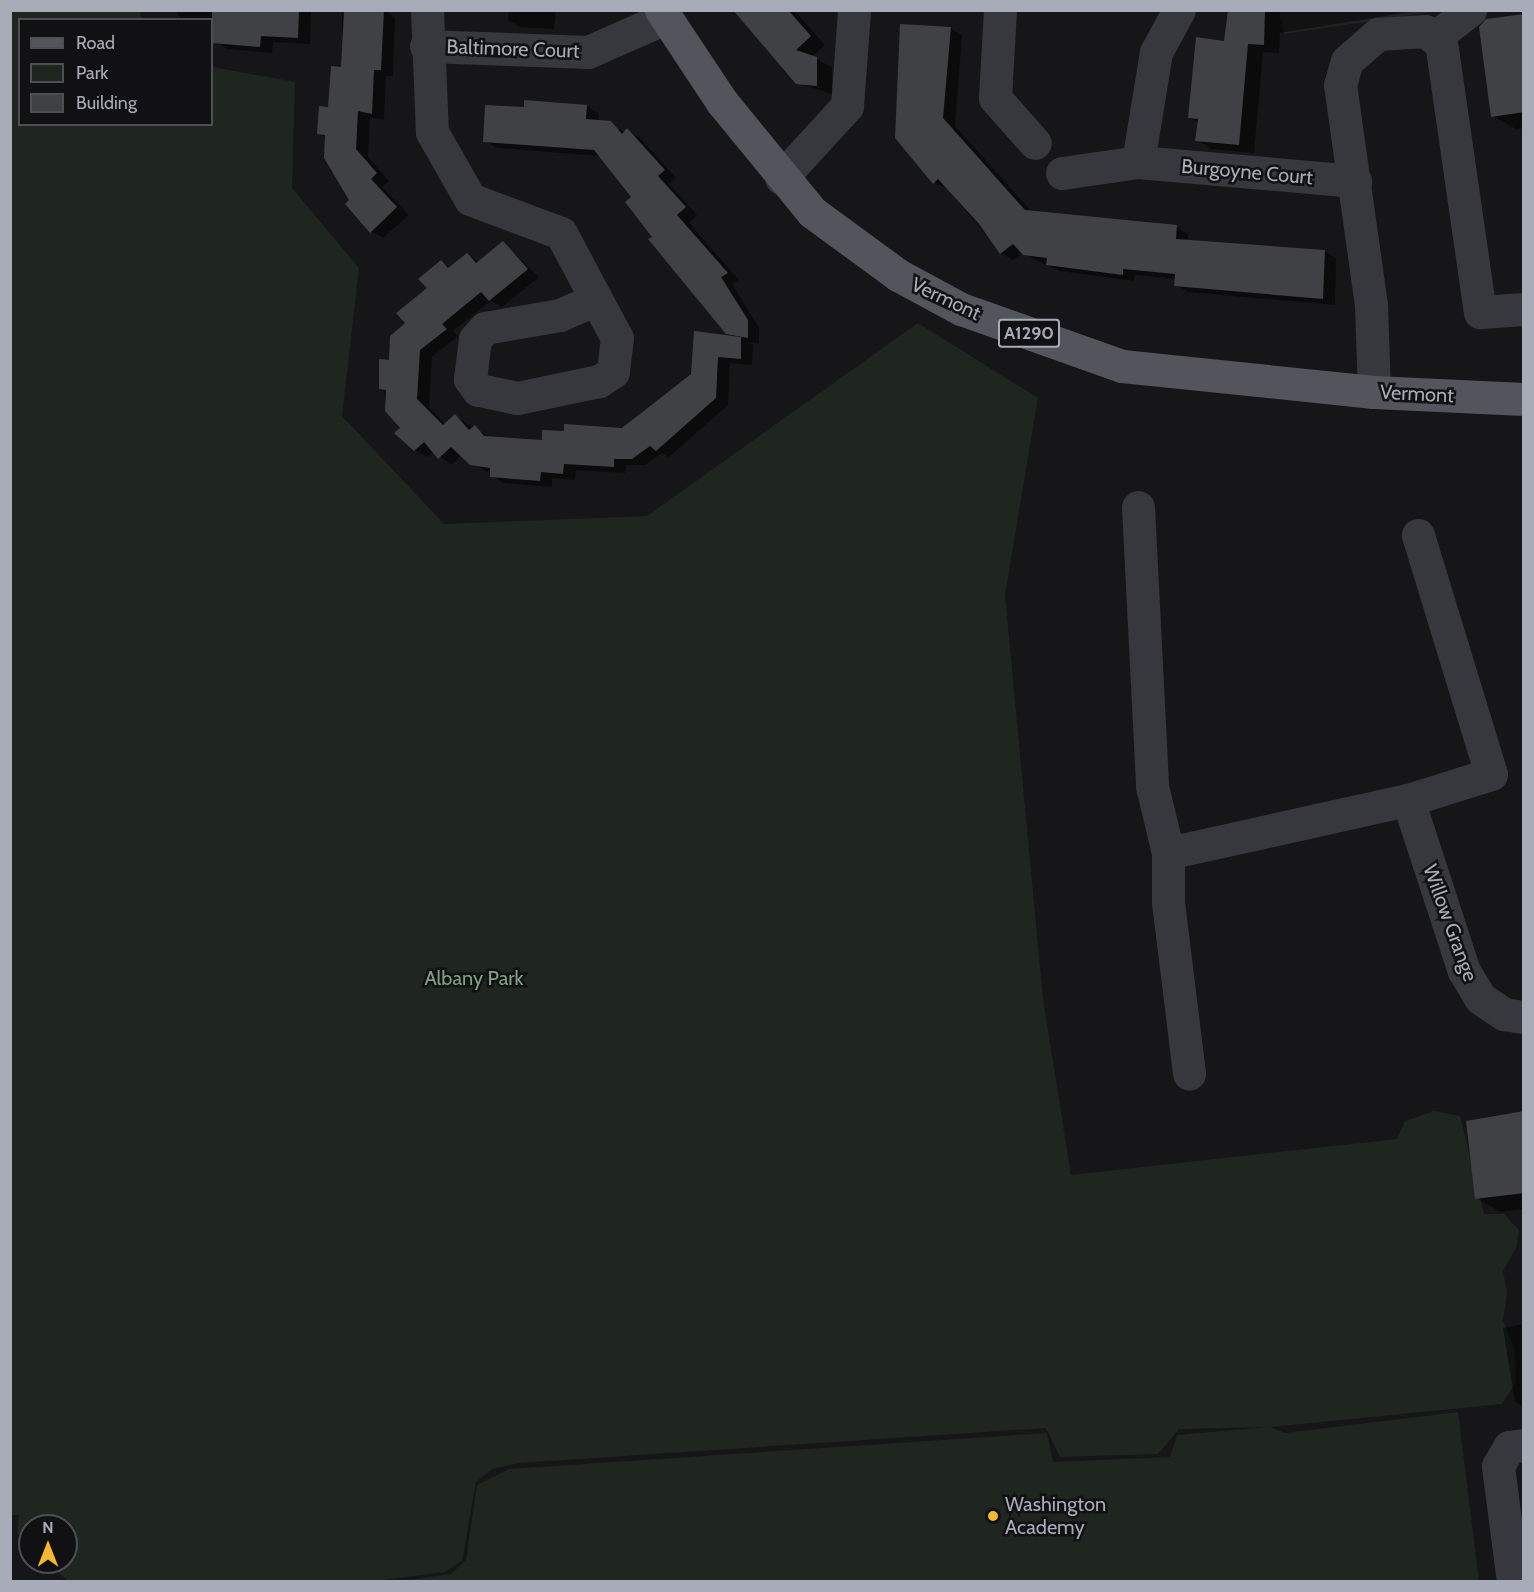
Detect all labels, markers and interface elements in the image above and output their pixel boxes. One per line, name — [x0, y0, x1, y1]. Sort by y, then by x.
legend — [18, 18, 213, 126]
text: Road — [76, 32, 115, 54]
street label: Baltimore Court — [446, 35, 580, 63]
text: Park — [76, 62, 108, 84]
text: Building — [76, 92, 137, 114]
street label: Burgoyne Court — [1180, 154, 1314, 190]
street label: Vermont — [907, 273, 985, 325]
road number: A1290 — [998, 318, 1060, 348]
street label: Vermont — [1379, 380, 1455, 408]
street label: Willow Grange — [1418, 861, 1482, 985]
park label: Albany Park — [424, 966, 524, 990]
place label: Washington Academy — [1005, 1492, 1106, 1539]
marker: Washington Academy — [986, 1509, 1000, 1523]
north arrow — [18, 1514, 78, 1574]
text: N — [42, 1518, 54, 1537]

